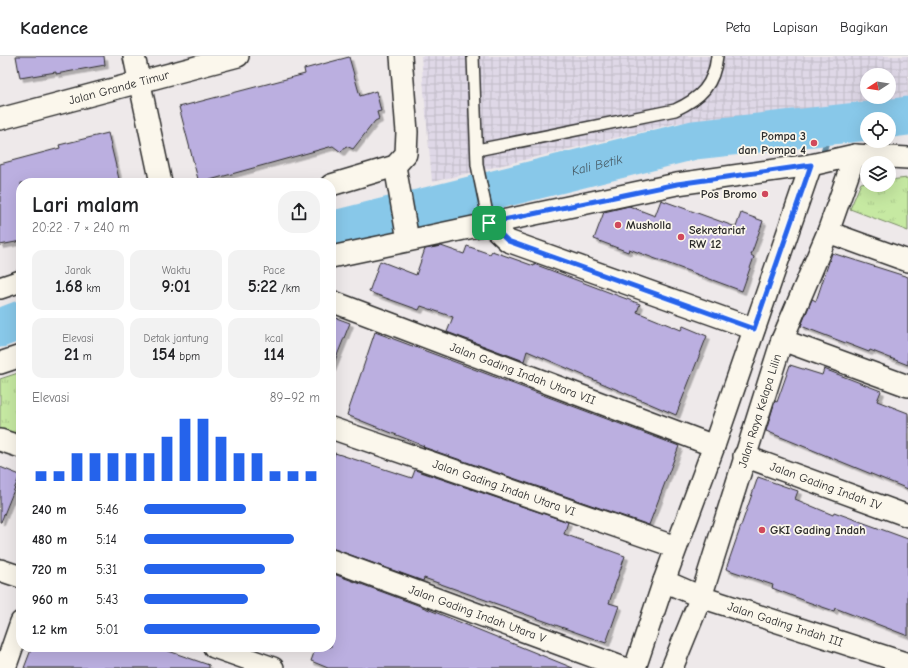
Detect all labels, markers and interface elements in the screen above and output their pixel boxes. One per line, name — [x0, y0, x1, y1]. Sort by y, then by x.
text: Kadence — [20, 17, 88, 39]
text: Peta — [726, 19, 751, 36]
text: Lapisan — [773, 19, 818, 36]
text: Bagikan — [840, 19, 888, 36]
street label: Jalan Grande Timur — [67, 67, 171, 108]
north arrow — [860, 68, 896, 104]
map controls — [860, 68, 896, 192]
button: locate — [860, 112, 896, 148]
place label: Pompa 3 dan Pompa 4 — [738, 129, 806, 157]
marker: Pompa 3 dan Pompa 4 — [809, 138, 819, 148]
water label: Kali Betik — [570, 151, 625, 178]
button: layers — [860, 156, 896, 192]
place label: Pos Bromo — [701, 187, 757, 201]
marker: Pos Bromo — [760, 189, 770, 199]
button: share — [278, 191, 320, 233]
text: Lari malam — [32, 192, 139, 218]
pin — [472, 206, 506, 240]
icon: arrive — [478, 212, 500, 234]
place label: Musholla — [626, 218, 671, 232]
text: 20:22 · 7 × 240 m — [32, 220, 129, 235]
marker: Musholla — [613, 220, 623, 230]
place label: Sekretariat RW 12 — [689, 223, 746, 251]
marker: Sekretariat RW 12 — [676, 232, 686, 242]
text: Jarak — [65, 264, 91, 277]
text: Waktu — [162, 264, 190, 277]
text: Pace — [263, 264, 285, 277]
text: 1.68 — [55, 277, 83, 296]
text: 9:01 — [162, 277, 190, 296]
text: 5:22 — [248, 277, 277, 296]
text: km — [83, 282, 101, 295]
text: /km — [277, 282, 300, 295]
text: Elevasi — [62, 332, 94, 345]
text: Detak jantung — [144, 332, 208, 345]
text: kcal — [265, 332, 283, 345]
street label: Jalan Gading Indah Utara VII — [448, 340, 598, 408]
text: 21 — [64, 345, 79, 364]
text: 154 — [152, 345, 176, 364]
text: 114 — [263, 345, 285, 364]
text: m — [79, 350, 92, 363]
text: bpm — [176, 350, 200, 363]
street label: Jalan Raya Kelapa Lilin — [735, 352, 784, 469]
text: Elevasi — [32, 390, 69, 405]
text: 89–92 m — [270, 390, 320, 405]
street label: Jalan Gading Indah Utara VI — [431, 457, 577, 519]
street label: Jalan Gading Indah IV — [768, 459, 884, 513]
text: 240 m — [32, 502, 67, 517]
text: 5:46 — [96, 502, 119, 517]
place label: GKI Gading Indah — [770, 523, 866, 537]
marker: GKI Gading Indah — [757, 525, 767, 535]
text: 480 m — [32, 532, 67, 547]
text: 5:14 — [96, 532, 117, 547]
text: 720 m — [32, 562, 67, 577]
text: 5:31 — [96, 562, 117, 577]
street label: Jalan Gading Indah Utara V — [407, 582, 548, 646]
text: 960 m — [32, 592, 68, 607]
text: 5:43 — [96, 592, 118, 607]
street label: Jalan Gading Indah III — [726, 599, 845, 650]
text: 1.2 km — [32, 622, 67, 637]
text: 5:01 — [96, 622, 118, 637]

